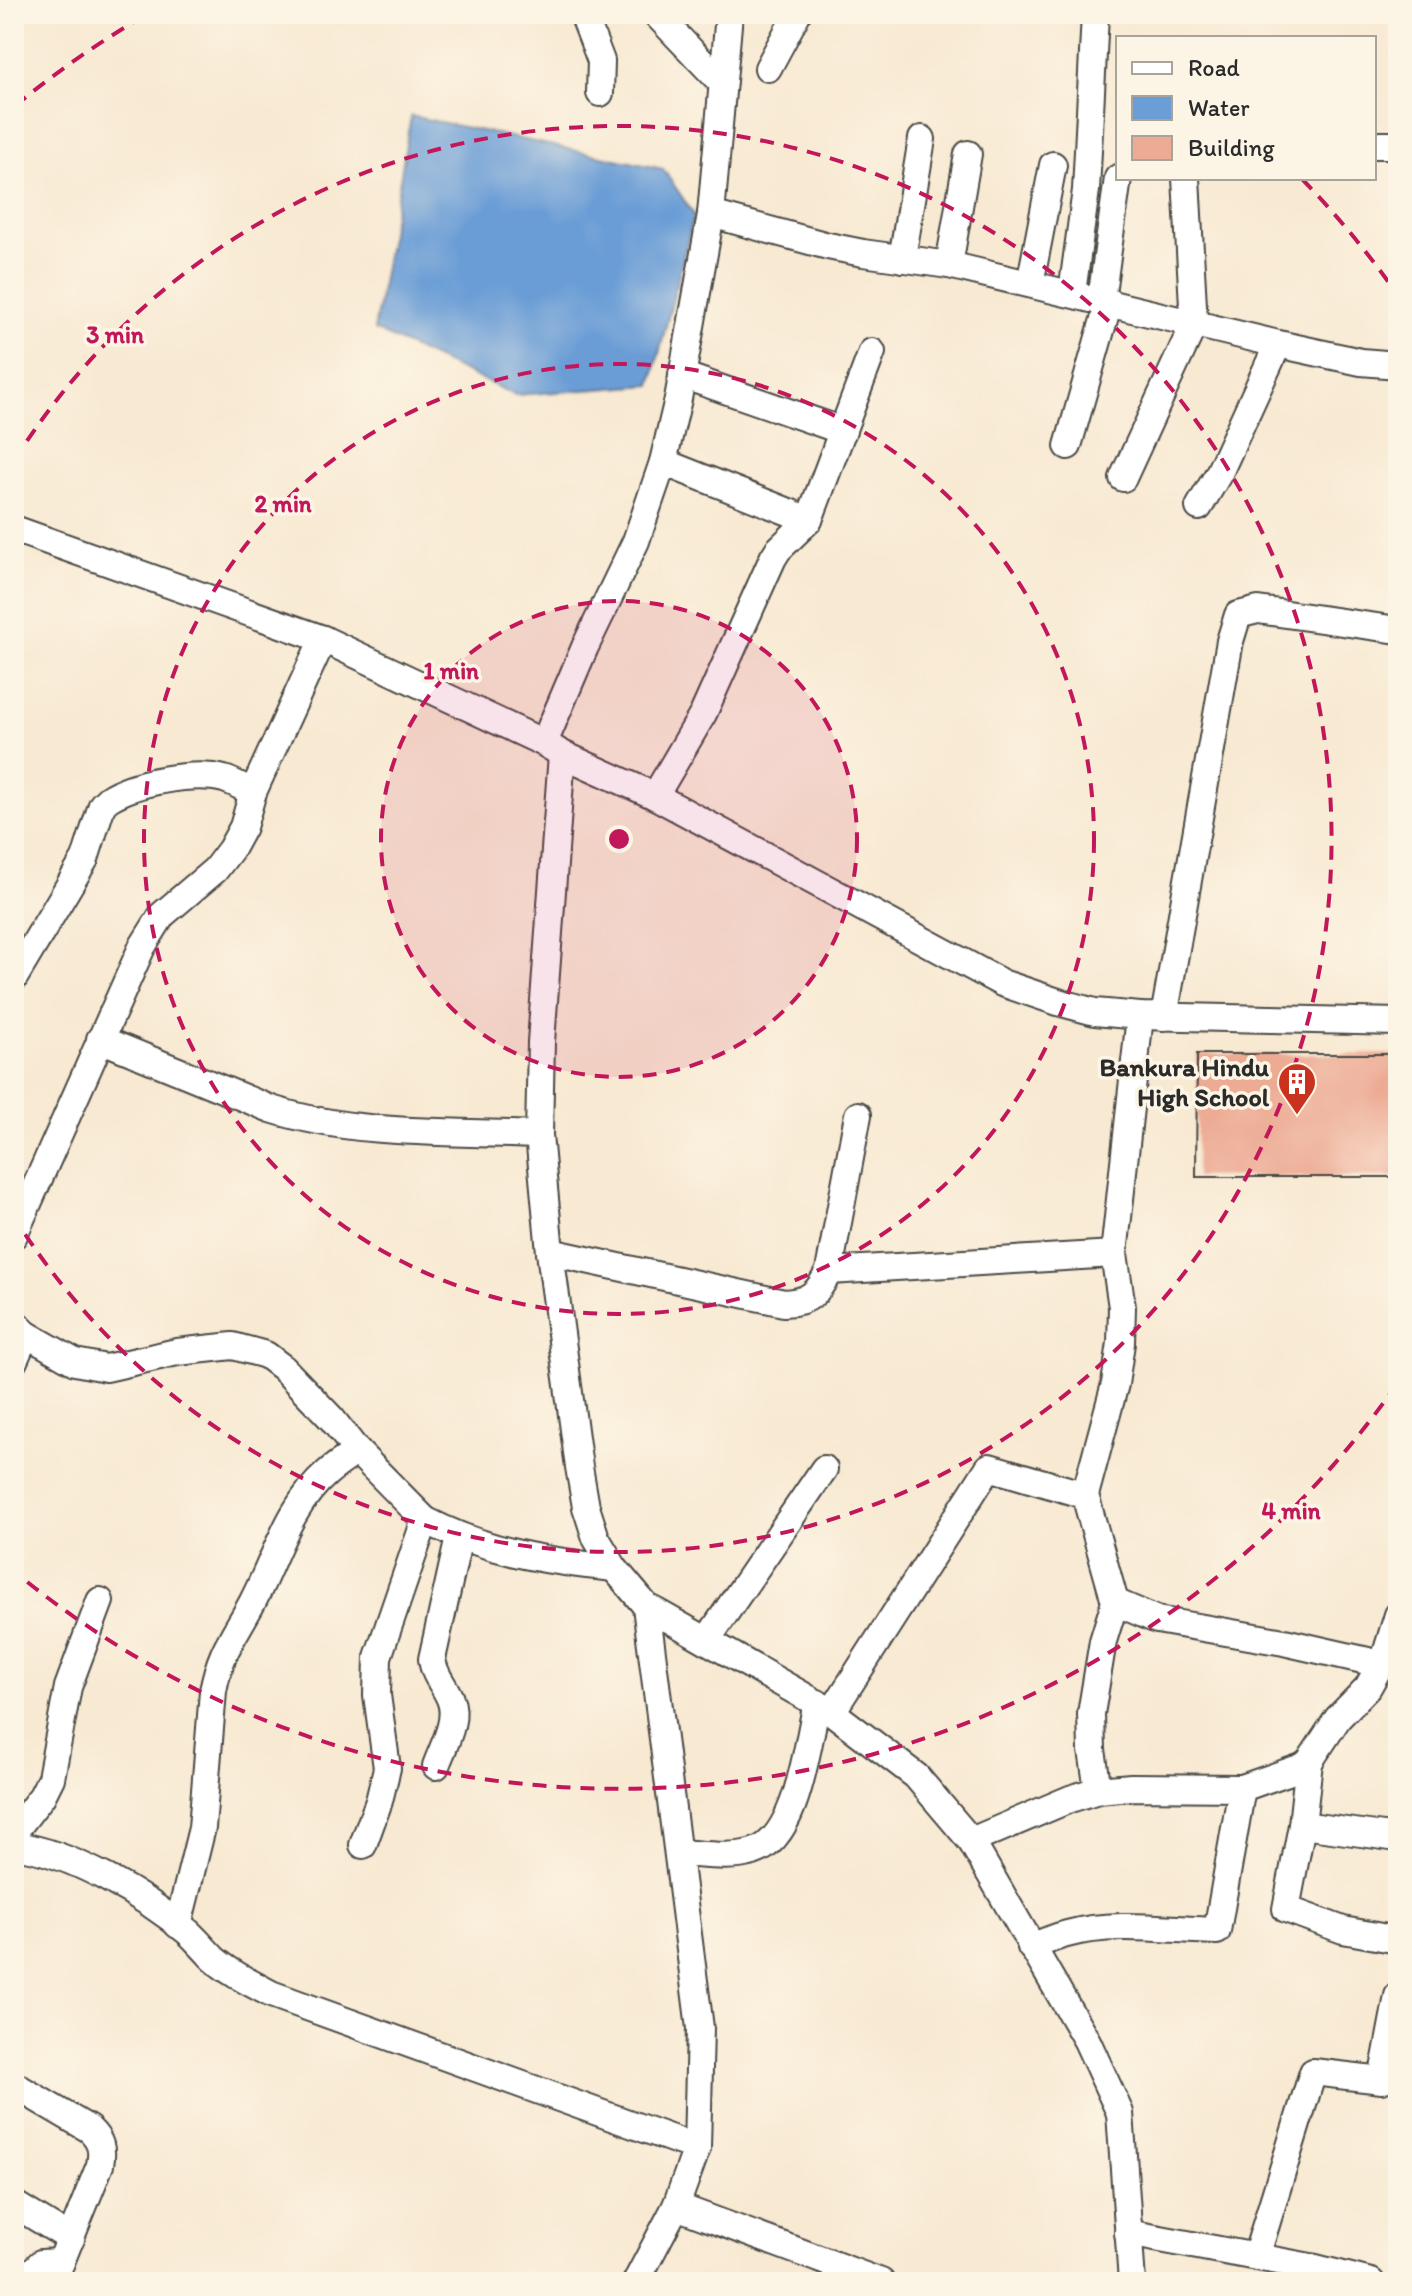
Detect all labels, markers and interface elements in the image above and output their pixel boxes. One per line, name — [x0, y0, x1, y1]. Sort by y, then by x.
legend — [1116, 36, 1376, 180]
text: Road — [1188, 53, 1240, 82]
text: Water — [1188, 93, 1250, 122]
text: Building — [1188, 133, 1275, 162]
text: 3 min — [86, 320, 144, 349]
text: 2 min — [254, 489, 312, 518]
text: 1 min — [423, 656, 479, 685]
centre of rings — [605, 825, 633, 853]
place label: Bankura Hindu High School — [1099, 1051, 1270, 1113]
building icon: Bankura Hindu High School — [1276, 1061, 1318, 1116]
text: 4 min — [1262, 1496, 1321, 1525]

